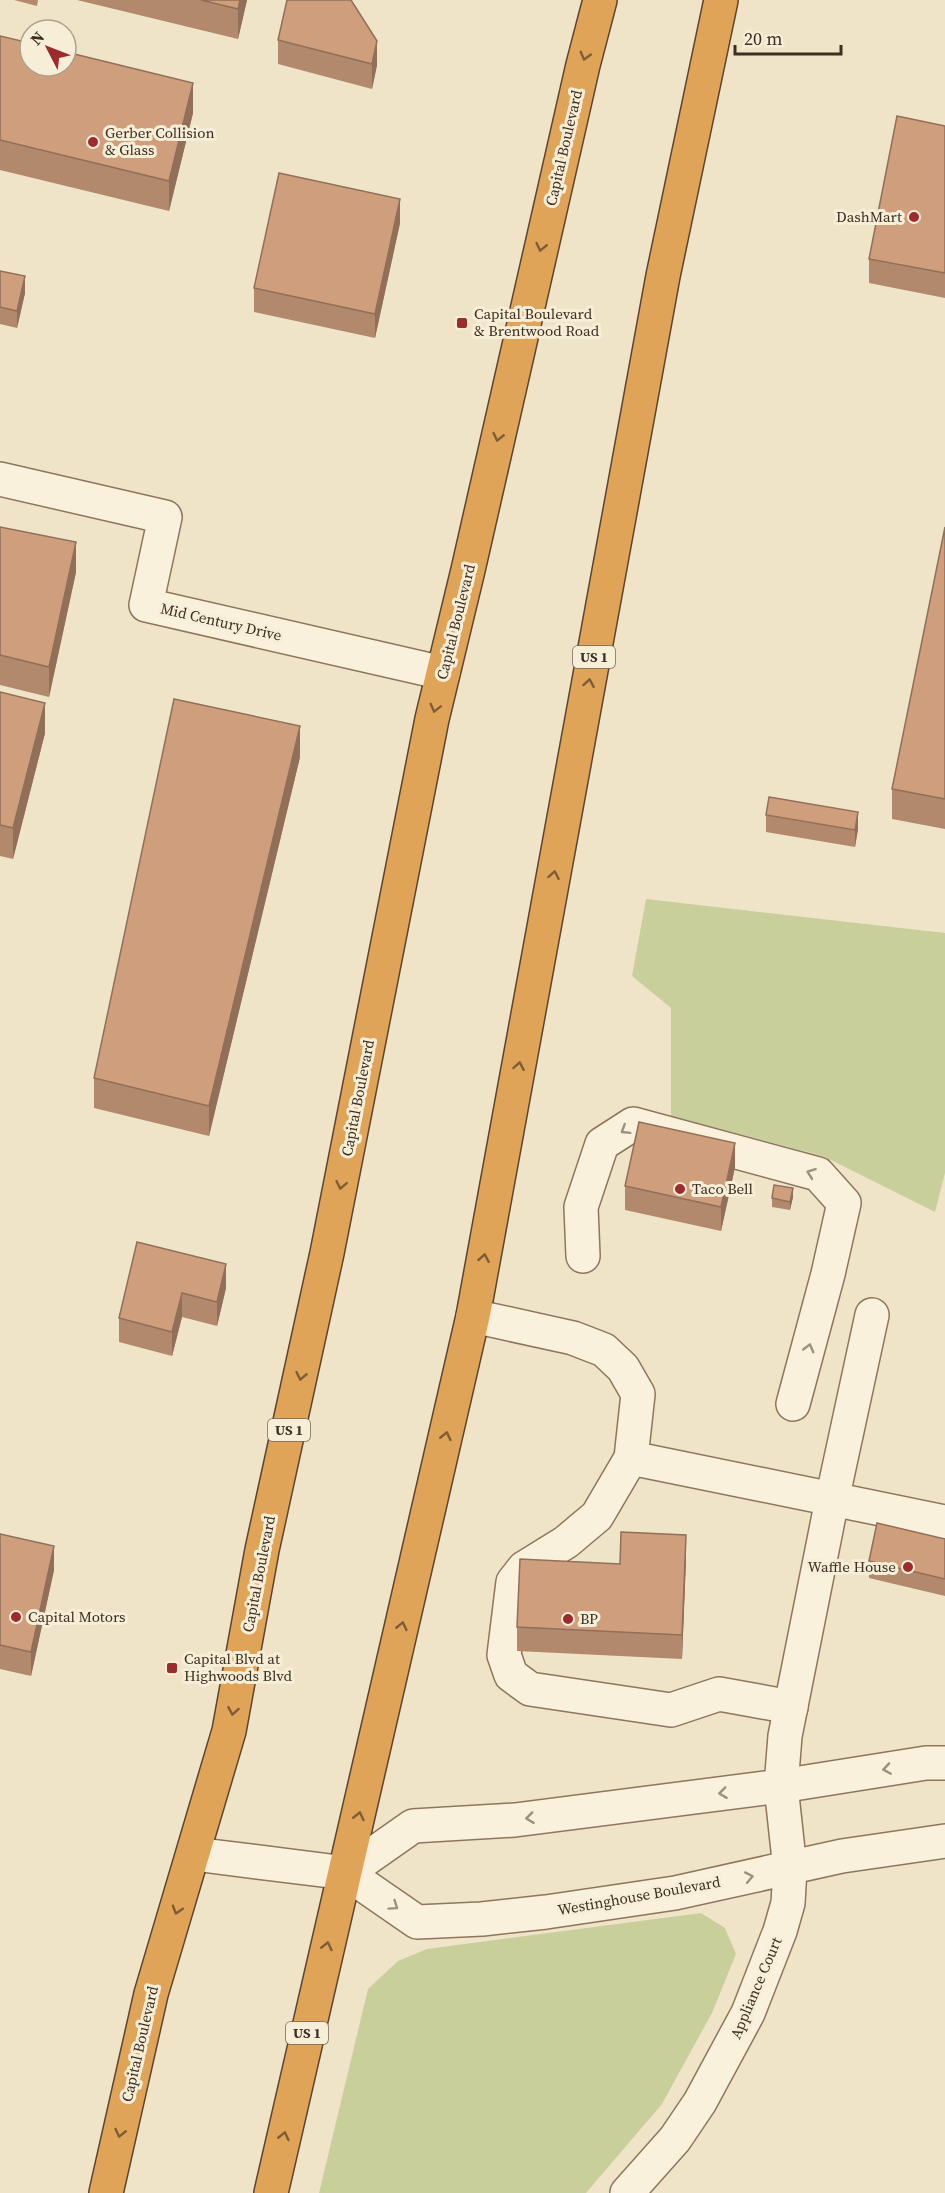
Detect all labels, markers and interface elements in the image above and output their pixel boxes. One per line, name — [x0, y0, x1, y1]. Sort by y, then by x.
north arrow — [18, 18, 78, 78]
scale bar — [735, 18, 842, 56]
text: N — [25, 26, 49, 50]
text: 20 m — [744, 26, 782, 51]
one-way arrow — [580, 51, 592, 61]
street label: Capital Boulevard — [540, 87, 587, 208]
place label: Gerber Collision & Glass — [105, 122, 214, 160]
marker: Gerber Collision & Glass — [86, 135, 100, 149]
place label: DashMart — [836, 206, 902, 227]
marker: DashMart — [907, 210, 921, 224]
one-way arrow — [536, 241, 549, 251]
place label: Capital Boulevard & Brentwood Road — [474, 303, 600, 341]
marker: Capital Boulevard & Brentwood Road — [455, 316, 469, 330]
one-way arrow — [492, 431, 505, 441]
street label: Capital Boulevard — [431, 561, 480, 682]
street label: Mid Century Drive — [159, 597, 284, 646]
road number: US 1 — [573, 646, 615, 668]
one-way arrow — [582, 678, 595, 688]
one-way arrow — [429, 703, 442, 713]
one-way arrow — [547, 870, 560, 880]
street label: Capital Boulevard — [336, 1037, 379, 1158]
one-way arrow — [512, 1062, 525, 1072]
one-way arrow — [620, 1123, 631, 1134]
one-way arrow — [807, 1167, 817, 1180]
place label: Taco Bell — [692, 1178, 754, 1199]
one-way arrow — [335, 1179, 348, 1189]
marker: Taco Bell — [673, 1182, 687, 1196]
one-way arrow — [477, 1253, 490, 1263]
one-way arrow — [802, 1343, 814, 1354]
one-way arrow — [295, 1370, 308, 1380]
road number: US 1 — [268, 1419, 310, 1441]
one-way arrow — [438, 1431, 451, 1441]
street label: Capital Boulevard — [237, 1513, 280, 1634]
place label: Waffle House — [808, 1556, 896, 1577]
marker: Waffle House — [901, 1560, 915, 1574]
place label: Capital Motors — [28, 1606, 126, 1627]
place label: BP — [580, 1608, 598, 1629]
marker: Capital Motors — [9, 1610, 23, 1624]
marker: BP — [561, 1612, 575, 1626]
one-way arrow — [395, 1621, 408, 1631]
place label: Capital Blvd at Highwoods Blvd — [184, 1648, 292, 1686]
marker: Capital Blvd at Highwoods Blvd — [165, 1661, 179, 1675]
one-way arrow — [227, 1705, 240, 1715]
one-way arrow — [882, 1762, 892, 1775]
one-way arrow — [719, 1787, 728, 1799]
one-way arrow — [351, 1811, 364, 1821]
one-way arrow — [525, 1811, 535, 1824]
street label: Westinghouse Boulevard — [556, 1871, 722, 1920]
one-way arrow — [743, 1871, 753, 1884]
one-way arrow — [387, 1899, 398, 1910]
one-way arrow — [172, 1904, 184, 1915]
street label: Appliance Court — [725, 1934, 786, 2042]
one-way arrow — [320, 1941, 333, 1951]
street label: Capital Boulevard — [116, 1983, 163, 2104]
road number: US 1 — [286, 2022, 328, 2044]
one-way arrow — [114, 2128, 127, 2138]
one-way arrow — [276, 2131, 289, 2141]

